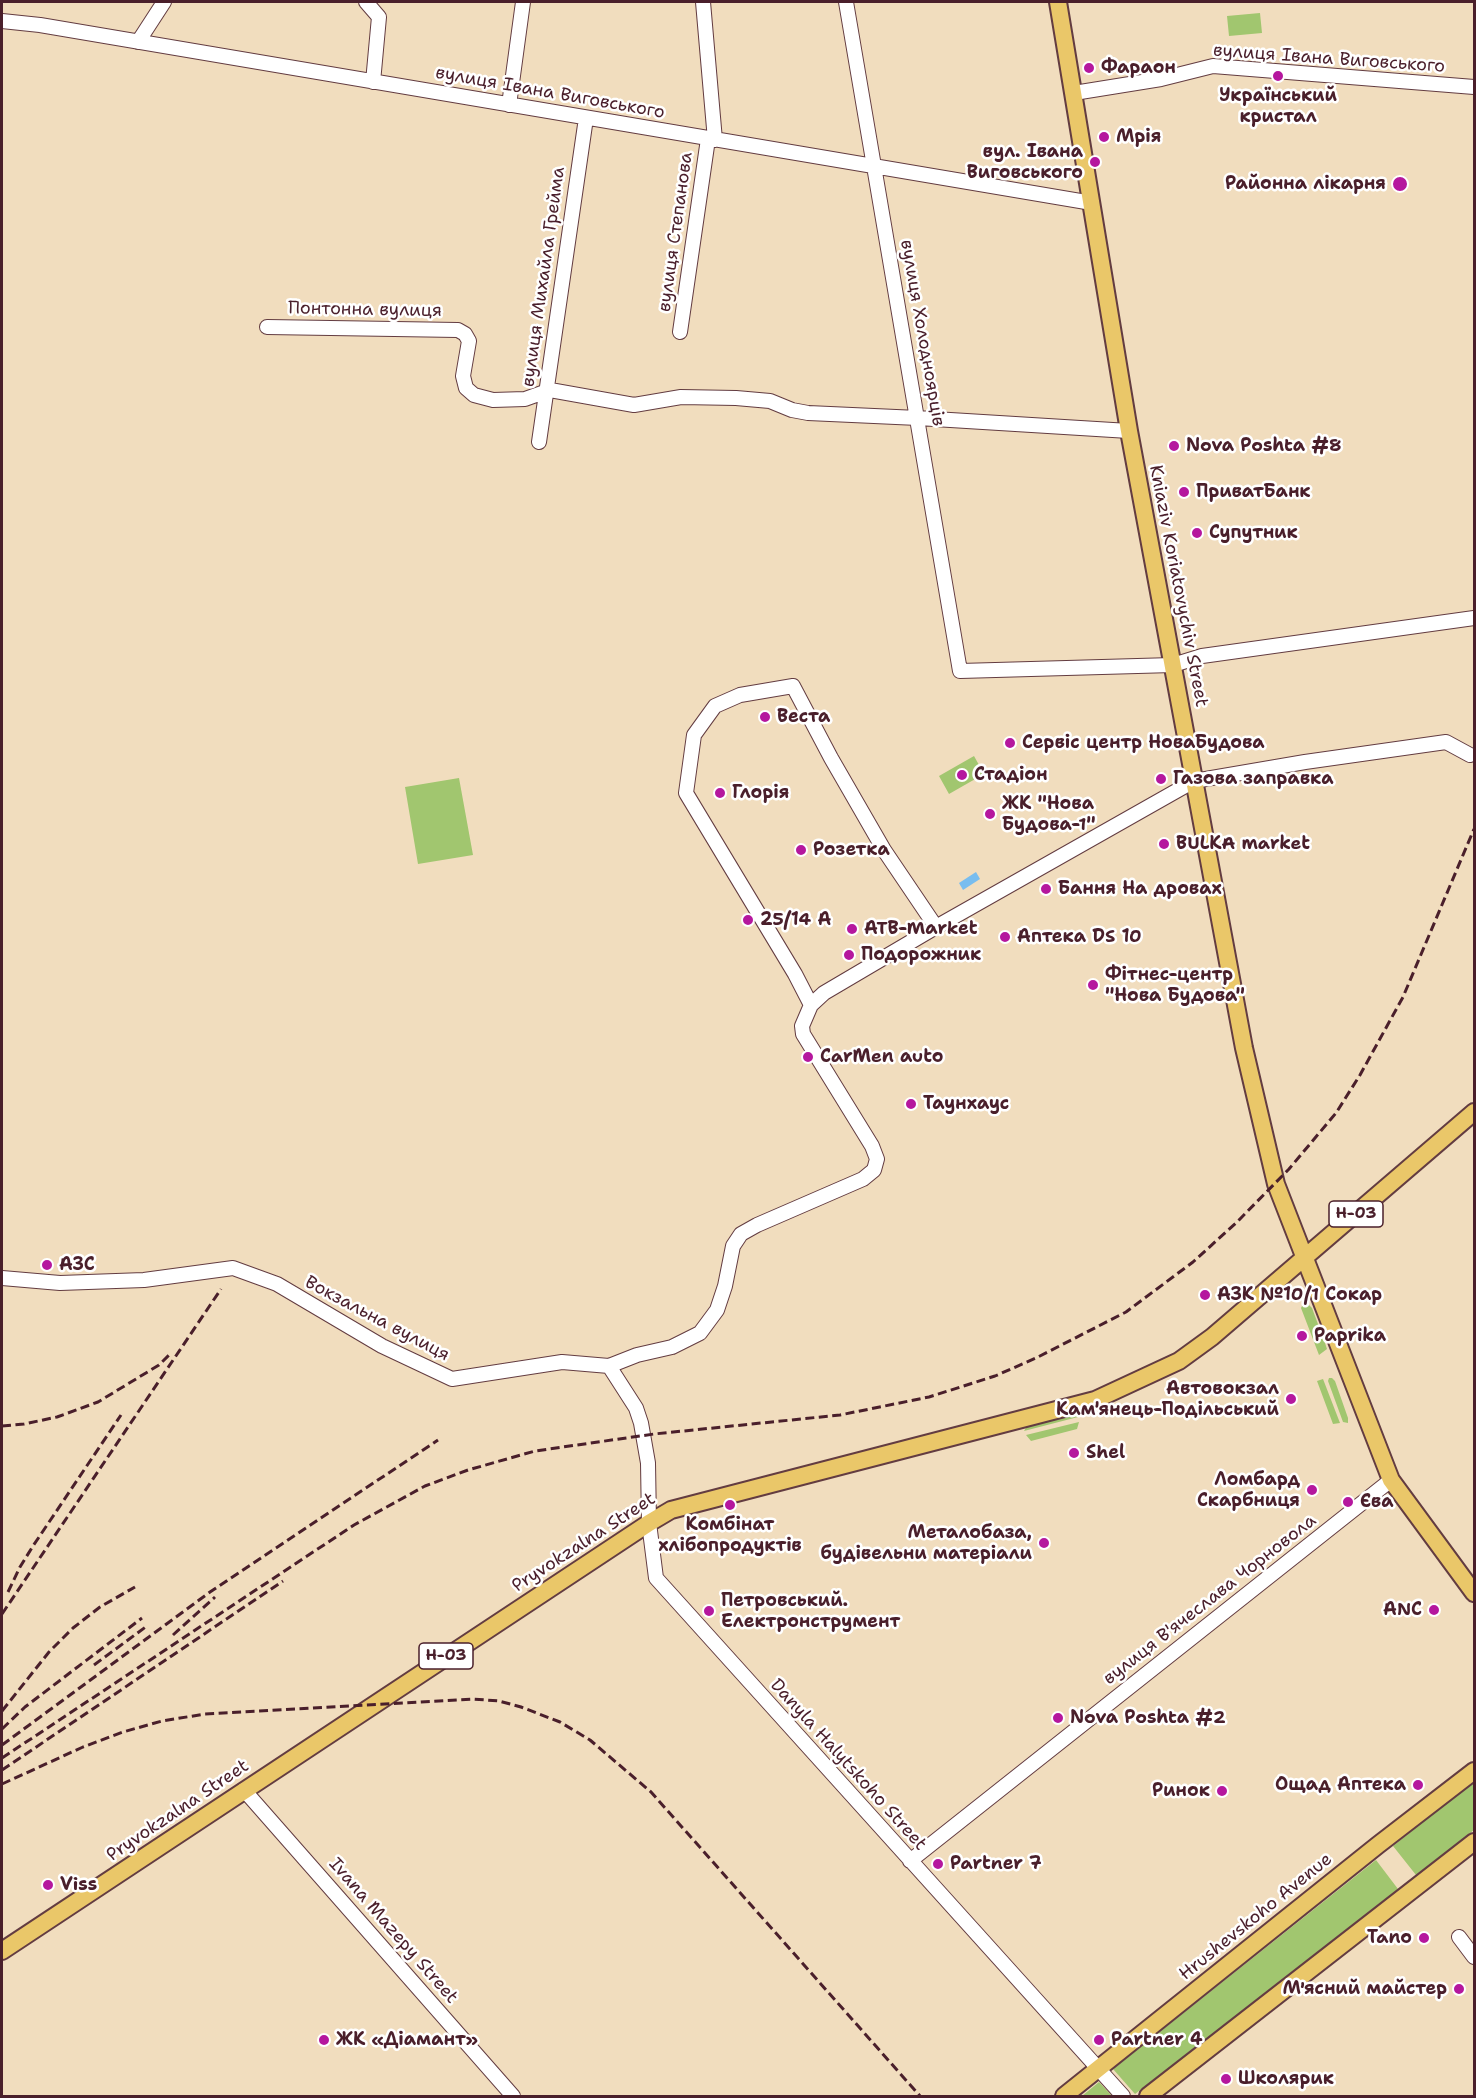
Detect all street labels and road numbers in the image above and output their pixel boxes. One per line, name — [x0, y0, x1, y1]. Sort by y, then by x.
street label: вулиця Івана Виговського — [1212, 40, 1446, 78]
street label: вулиця Івана Виговського — [434, 62, 666, 124]
street label: вулиця Степанова — [654, 151, 698, 313]
street label: вулиця Михайла Грейма — [518, 166, 570, 388]
street label: вулиця Холодноярців — [895, 238, 949, 428]
street label: Понтонна вулиця — [288, 298, 442, 322]
street label: Kniaziv Koriatovychiv Street — [1144, 463, 1212, 709]
road number: Н-03 — [1329, 1201, 1383, 1227]
street label: Вокзальна вулиця — [301, 1272, 453, 1366]
street label: Pryvokzalna Street — [508, 1489, 660, 1597]
street label: вулиця В'ячеслава Чорновола — [1099, 1510, 1321, 1690]
road number: Н-03 — [419, 1643, 473, 1669]
street label: Danyla Halytskoho Street — [765, 1675, 931, 1855]
street label: Pryvokzalna Street — [103, 1755, 253, 1867]
street label: Hrushevskoho Avenue — [1175, 1849, 1337, 1985]
street label: Ivana Mazepy Street — [324, 1854, 462, 2008]

